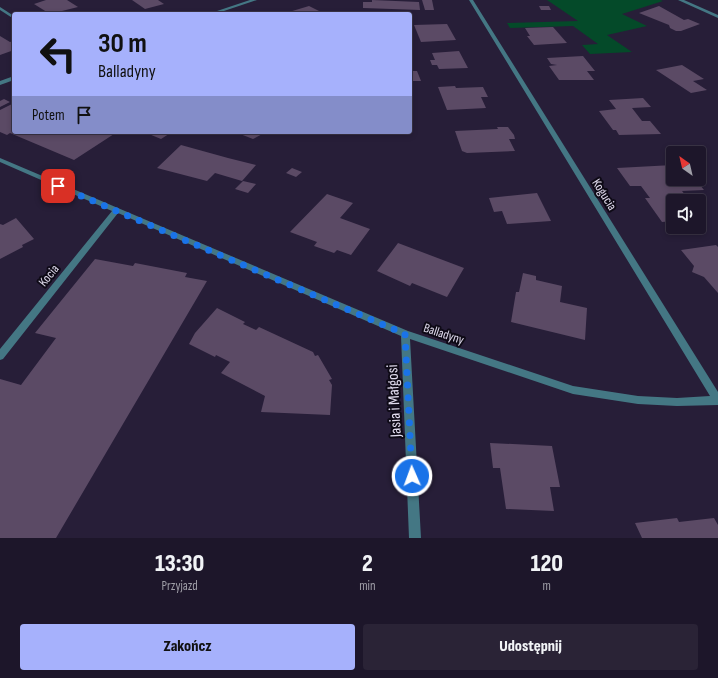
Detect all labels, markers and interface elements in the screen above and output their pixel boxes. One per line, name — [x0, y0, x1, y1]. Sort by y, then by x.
text: 30 m — [98, 27, 147, 60]
icon: left — [32, 28, 84, 80]
text: Balladyny — [98, 61, 156, 82]
icon: arrive — [73, 104, 95, 126]
text: Potem — [32, 106, 65, 125]
north arrow — [666, 146, 706, 186]
map controls — [666, 146, 706, 234]
pin — [41, 169, 75, 203]
icon: arrive — [47, 175, 69, 197]
street label: Kogucia — [588, 176, 620, 213]
button: sound — [666, 194, 706, 234]
street label: Kocia — [35, 261, 62, 290]
street label: Balladyny — [421, 320, 466, 348]
street label: Jasia i Małgosi — [383, 364, 406, 439]
position arrow — [391, 455, 433, 497]
text: 13:30 — [155, 549, 204, 578]
text: 2 — [362, 549, 373, 578]
text: 120 — [530, 549, 563, 578]
text: Przyjazd — [162, 578, 198, 594]
text: min — [359, 578, 376, 594]
text: m — [543, 578, 551, 594]
button: Zakończ — [20, 624, 355, 670]
button: Udostępnij — [363, 624, 698, 670]

